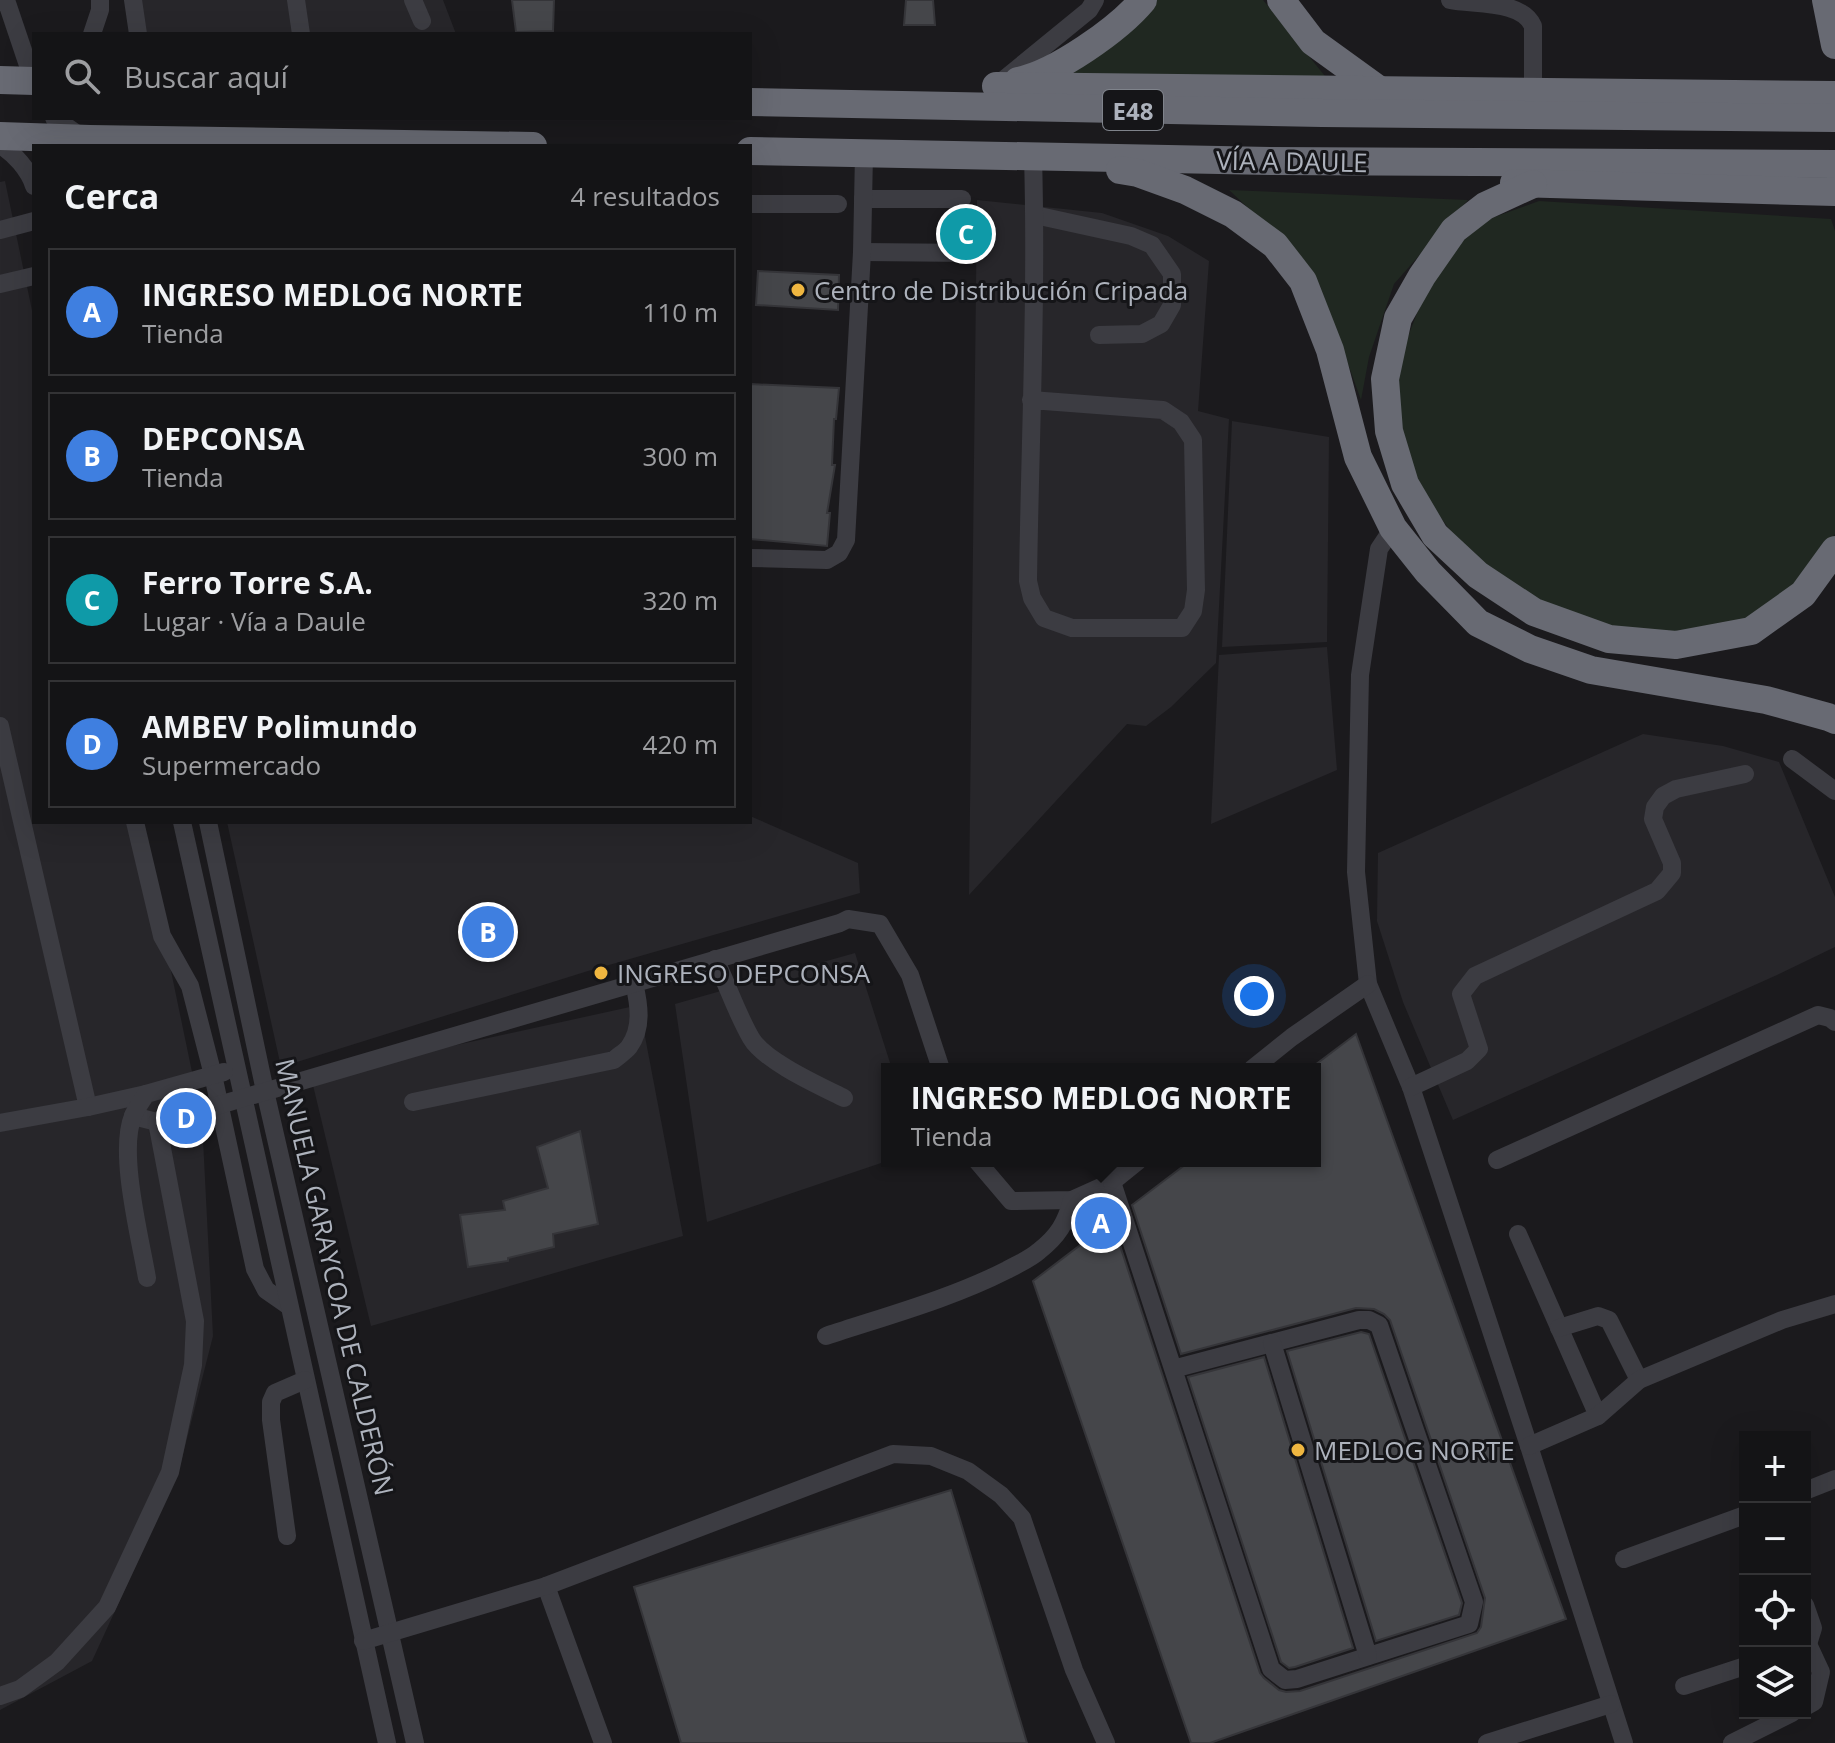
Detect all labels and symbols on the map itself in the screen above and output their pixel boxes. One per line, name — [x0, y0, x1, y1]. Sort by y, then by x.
road number: E48 — [1103, 90, 1163, 130]
street label: VÍA A DAULE — [1216, 142, 1368, 180]
pin: C — [940, 204, 992, 264]
place label: Centro de Distribución Cripada — [814, 272, 1188, 308]
marker: Centro de Distribución Cripada — [789, 281, 807, 299]
pin: B — [462, 902, 514, 962]
place label: INGRESO DEPCONSA — [617, 955, 871, 991]
marker: INGRESO DEPCONSA — [592, 964, 610, 982]
your location — [1234, 976, 1274, 1016]
street label: MANUELA GARAYCOA DE CALDERÓN — [267, 1055, 403, 1499]
pin: D — [160, 1088, 212, 1148]
pin: A — [1075, 1193, 1127, 1253]
place label: MEDLOG NORTE — [1314, 1432, 1515, 1468]
marker: MEDLOG NORTE — [1289, 1441, 1307, 1459]

